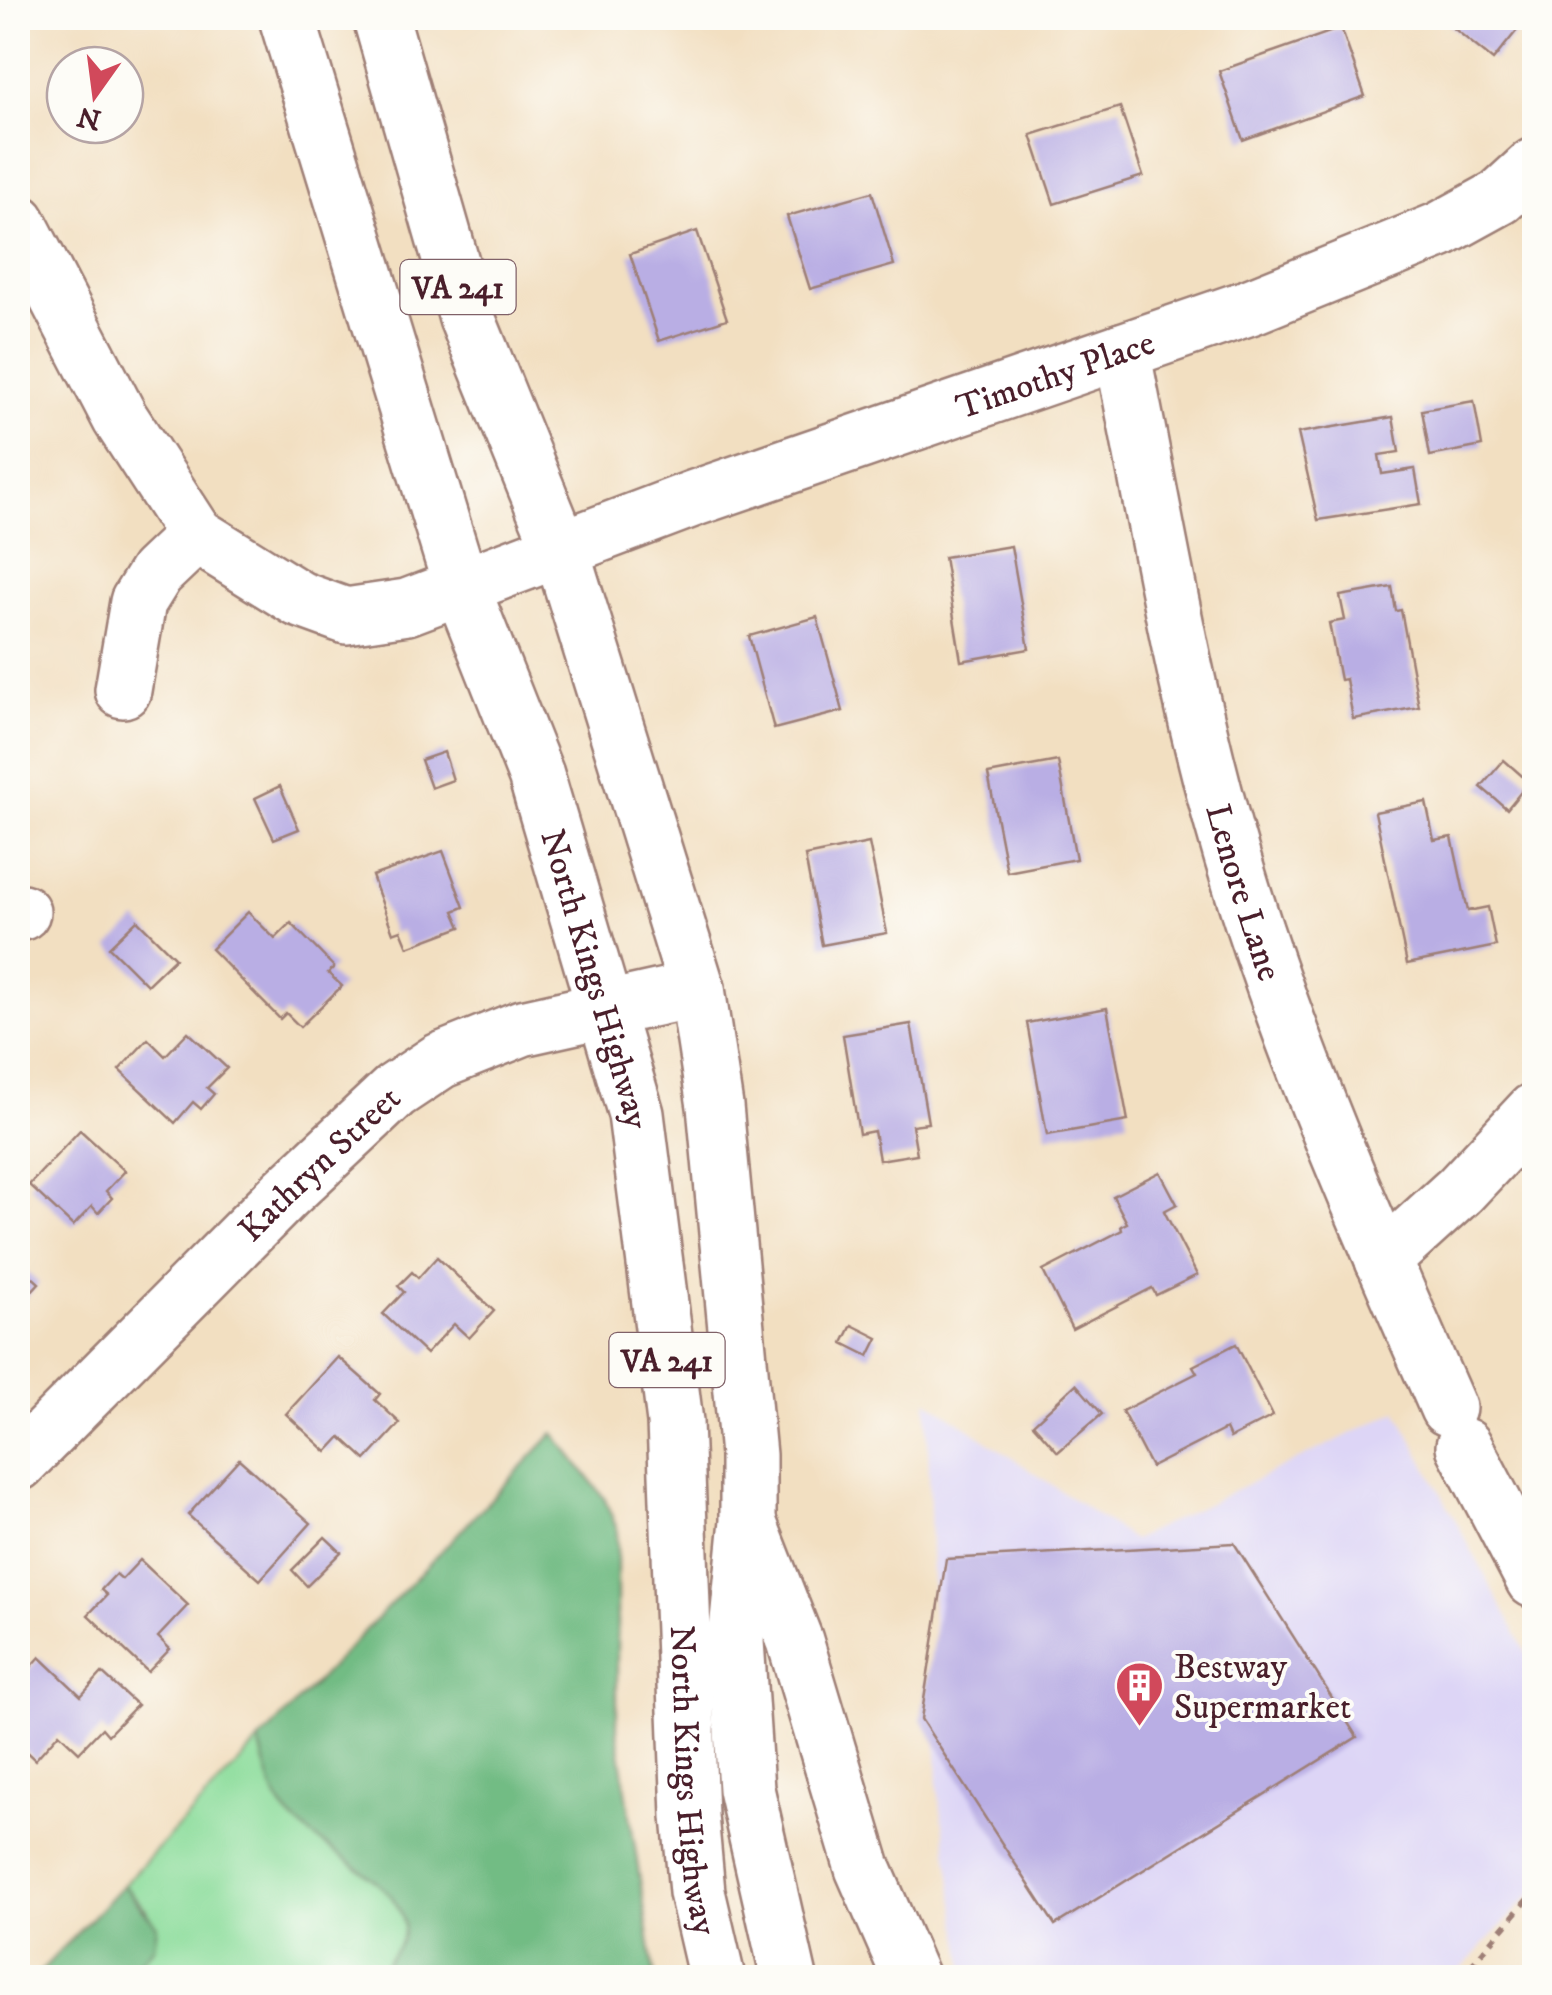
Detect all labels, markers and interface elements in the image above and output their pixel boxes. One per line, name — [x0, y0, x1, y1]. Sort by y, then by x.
north arrow — [45, 45, 145, 145]
text: N — [74, 98, 105, 138]
road number: VA 241 — [400, 260, 516, 314]
street label: Timothy Place — [951, 321, 1161, 431]
street label: Lenore Lane — [1194, 799, 1291, 987]
street label: North Kings Highway — [529, 824, 658, 1132]
street label: Kathryn Street — [230, 1077, 411, 1252]
road number: VA 241 — [610, 1333, 724, 1387]
street label: North Kings Highway — [659, 1625, 726, 1940]
place label: Bestway Supermarket — [1174, 1646, 1351, 1730]
building icon: Bestway Supermarket — [1113, 1660, 1165, 1728]

